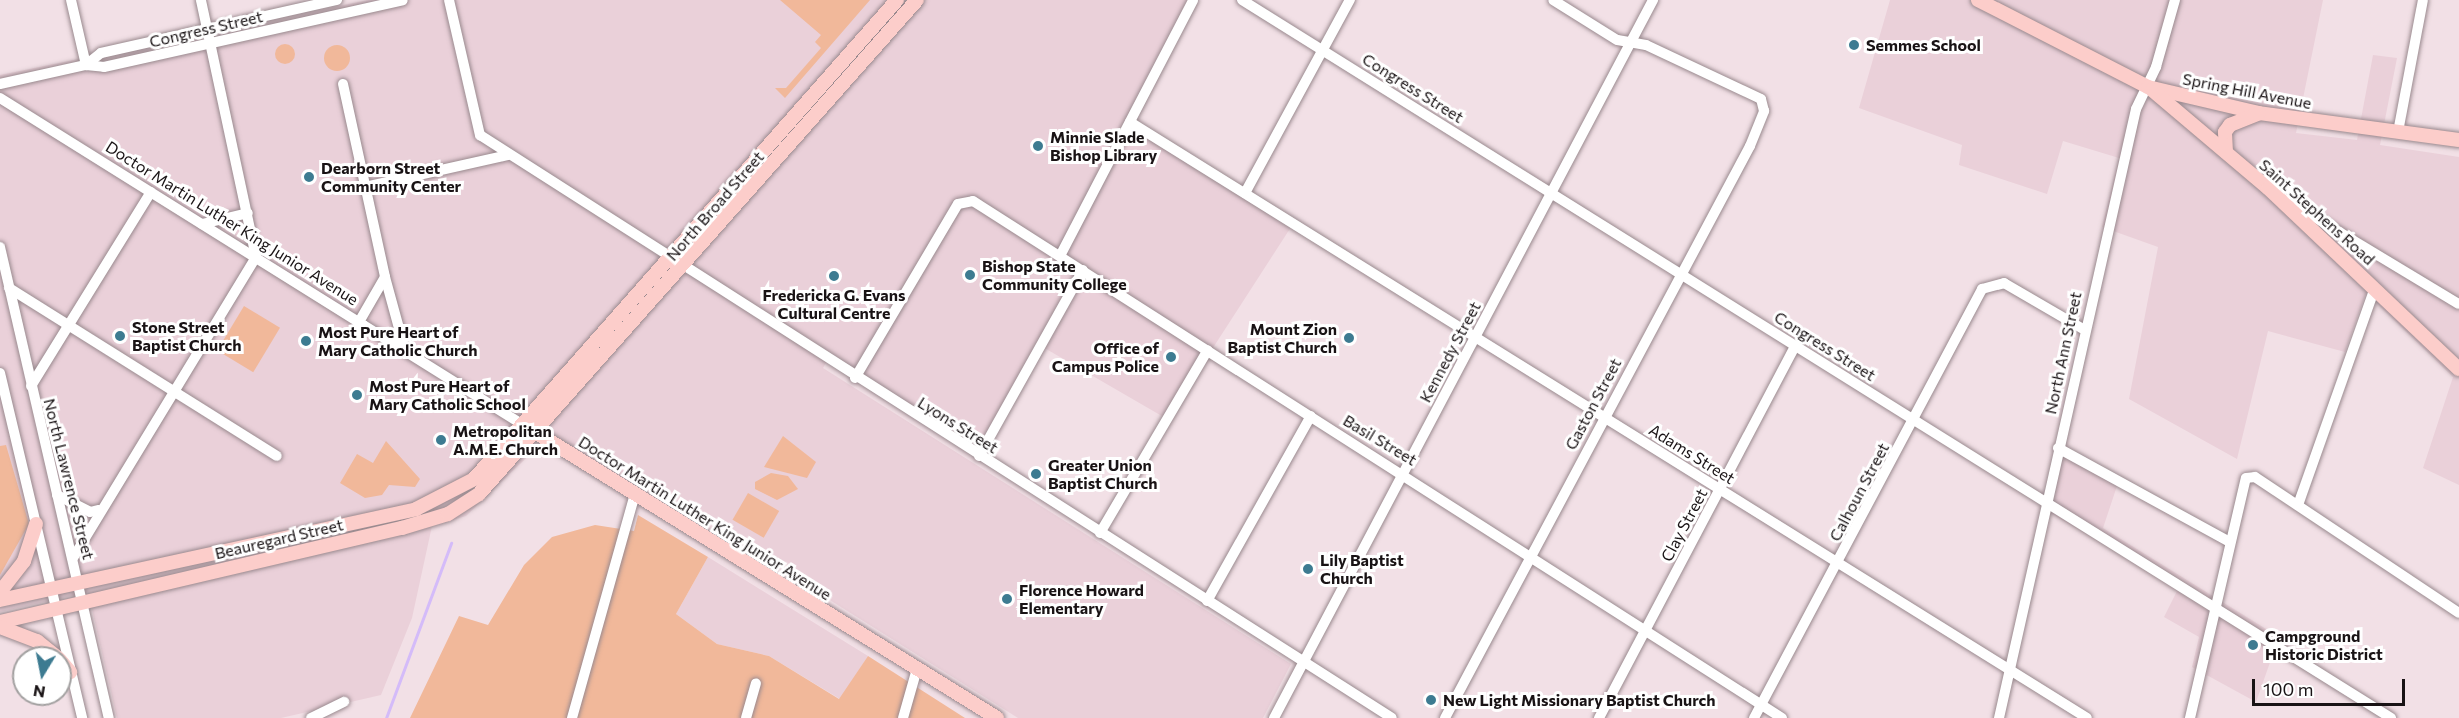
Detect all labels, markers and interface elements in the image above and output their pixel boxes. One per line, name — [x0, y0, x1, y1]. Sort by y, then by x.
street label: Congress Street — [147, 7, 265, 51]
place label: Semmes School — [1866, 35, 1981, 55]
marker: Semmes School — [1847, 38, 1861, 52]
street label: Congress Street — [1359, 49, 1467, 127]
street label: Spring Hill Avenue — [2181, 69, 2313, 113]
place label: Minnie Slade Bishop Library — [1050, 127, 1157, 165]
street label: Doctor Martin Luther King Junior Avenue — [102, 137, 362, 309]
marker: Minnie Slade Bishop Library — [1031, 139, 1045, 153]
street label: North Broad Street — [662, 147, 768, 265]
street label: Saint Stephens Road — [2255, 155, 2379, 269]
place label: Dearborn Street Community Center — [321, 158, 461, 196]
marker: Dearborn Street Community Center — [302, 170, 316, 184]
place label: Bishop State Community College — [982, 256, 1127, 294]
marker: Bishop State Community College — [963, 268, 977, 282]
marker: Fredericka G. Evans Cultural Centre — [827, 269, 841, 283]
place label: Fredericka G. Evans Cultural Centre — [763, 285, 905, 323]
street label: North Ann Street — [2041, 290, 2085, 416]
street label: Kennedy Street — [1415, 298, 1485, 406]
street label: Congress Street — [1771, 307, 1879, 385]
place label: Stone Street Baptist Church — [132, 317, 242, 355]
place label: Mount Zion Baptist Church — [1227, 319, 1337, 357]
place label: Most Pure Heart of Mary Catholic Church — [318, 322, 477, 360]
marker: Stone Street Baptist Church — [113, 329, 127, 343]
marker: Mount Zion Baptist Church — [1342, 331, 1356, 345]
marker: Most Pure Heart of Mary Catholic Church — [299, 334, 313, 348]
place label: Office of Campus Police — [1052, 338, 1159, 376]
marker: Office of Campus Police — [1164, 350, 1178, 364]
street label: Gaston Street — [1561, 355, 1625, 453]
place label: Most Pure Heart of Mary Catholic School — [369, 376, 526, 414]
marker: Most Pure Heart of Mary Catholic School — [350, 388, 364, 402]
street label: Lyons Street — [914, 393, 1002, 457]
street label: North Lawrence Street — [40, 396, 98, 562]
street label: Basil Street — [1340, 411, 1420, 469]
street label: Adams Street — [1645, 420, 1739, 488]
place label: Metropolitan A.M.E. Church — [453, 421, 558, 459]
street label: Doctor Martin Luther King Junior Avenue — [575, 432, 835, 604]
marker: Metropolitan A.M.E. Church — [434, 433, 448, 447]
street label: Calhoun Street — [1825, 440, 1893, 544]
place label: Greater Union Baptist Church — [1048, 455, 1158, 493]
marker: Greater Union Baptist Church — [1029, 467, 1043, 481]
street label: Clay Street — [1657, 485, 1711, 565]
street label: Beauregard Street — [213, 515, 345, 563]
place label: Lily Baptist Church — [1320, 550, 1404, 588]
marker: Lily Baptist Church — [1301, 562, 1315, 576]
place label: Florence Howard Elementary — [1019, 580, 1144, 618]
marker: Florence Howard Elementary — [1000, 592, 1014, 606]
place label: Campground Historic District — [2265, 626, 2383, 664]
marker: Campground Historic District — [2246, 638, 2260, 652]
north arrow — [12, 646, 72, 706]
scale bar — [2255, 667, 2408, 705]
text: 100 m — [2263, 678, 2313, 700]
text: N — [32, 682, 47, 703]
place label: New Light Missionary Baptist Church — [1443, 690, 1716, 710]
marker: New Light Missionary Baptist Church — [1424, 693, 1438, 707]

